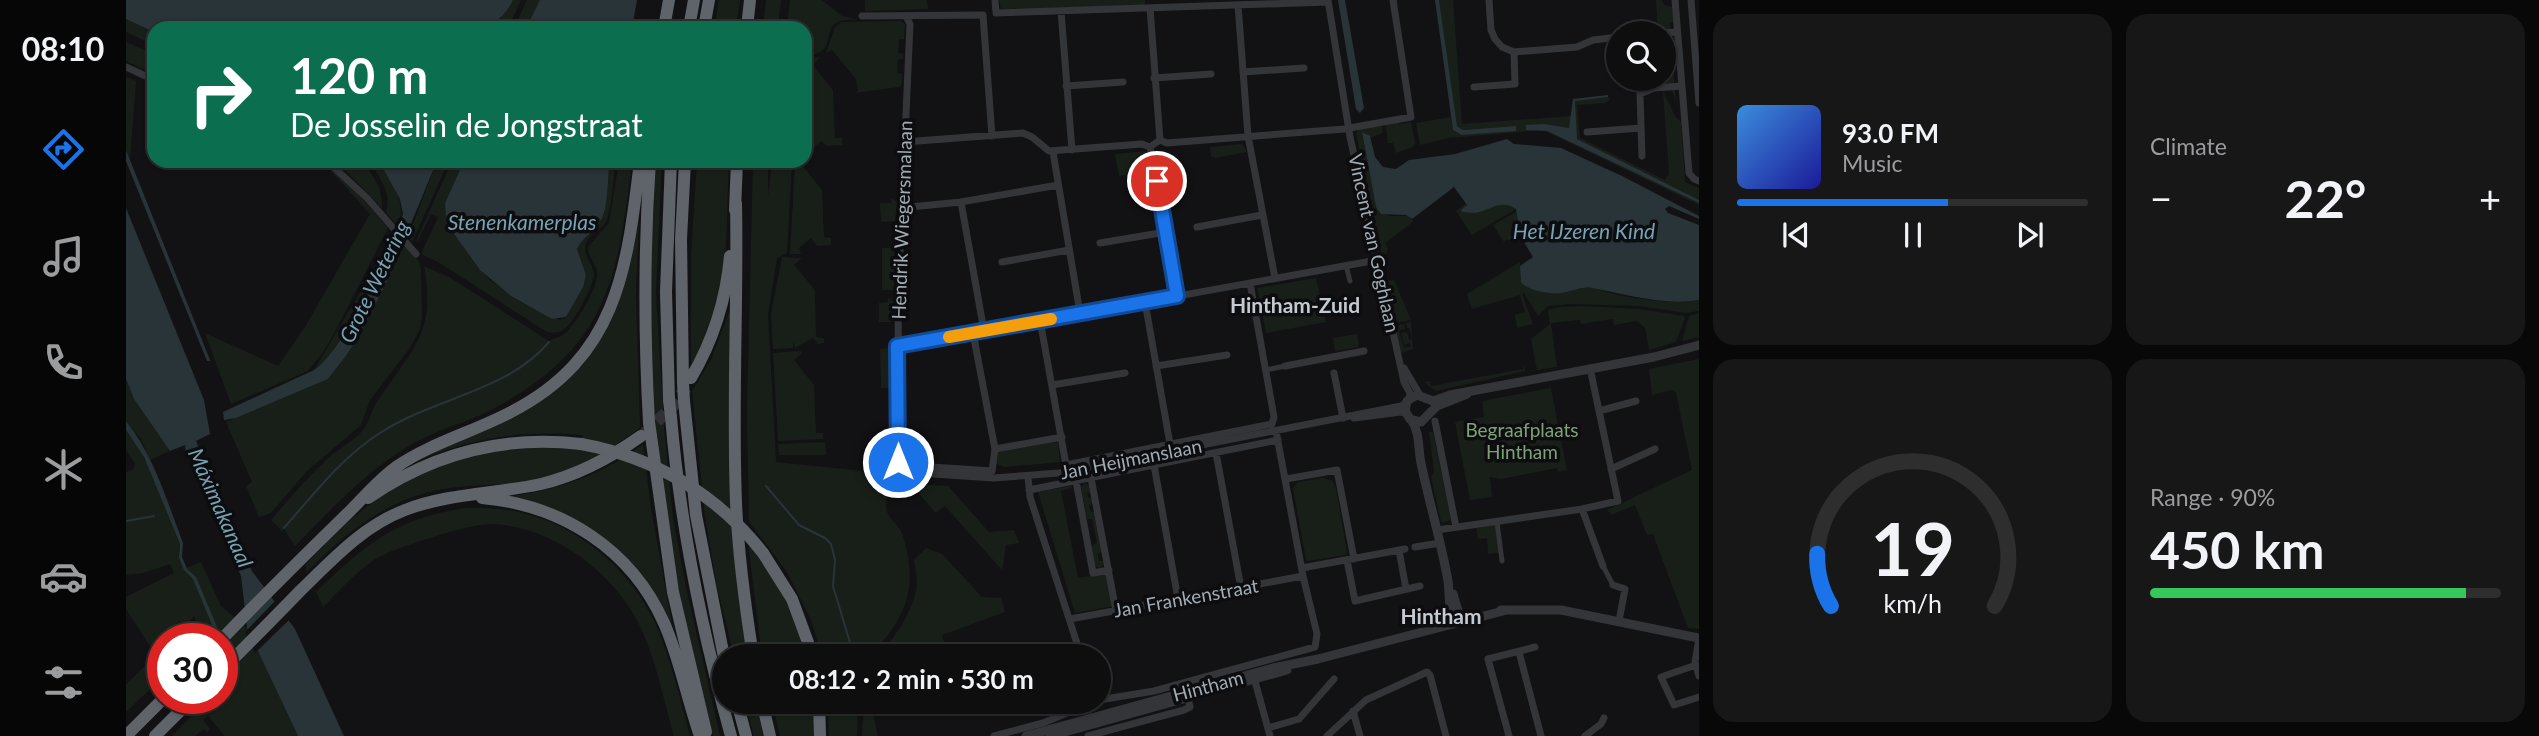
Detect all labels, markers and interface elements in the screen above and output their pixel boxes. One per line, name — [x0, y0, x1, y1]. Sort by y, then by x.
map controls — [1606, 21, 1676, 91]
button: search — [1606, 21, 1676, 91]
text: 08:10 — [22, 29, 104, 68]
text: 120 m — [290, 46, 428, 104]
icon: right — [175, 49, 266, 140]
text: De Josselin de Jongstraat — [290, 105, 643, 144]
text: 93.0 FM — [1842, 117, 1939, 149]
street label: Hendrik Wiegersmalaan — [887, 120, 916, 320]
icon: directions — [39, 125, 88, 174]
text: Climate — [2150, 132, 2227, 160]
text: Music — [1842, 149, 1902, 177]
pin — [1127, 151, 1187, 211]
street label: Vincent van Goghlaan — [1344, 151, 1405, 334]
icon: arrive — [1138, 162, 1176, 200]
text: 22° — [2285, 167, 2366, 229]
text: − — [2150, 175, 2172, 221]
text: + — [2479, 175, 2501, 221]
water label: Stenenkamerplas — [448, 209, 596, 234]
water label: Grote Wetering — [333, 215, 414, 347]
icon: previous — [1777, 216, 1815, 254]
icon: pause — [1894, 216, 1932, 254]
icon: next — [2011, 216, 2049, 254]
water label: Het IJzeren Kind — [1513, 218, 1655, 243]
icon: music — [39, 232, 88, 281]
district label: Hintham-Zuid — [1230, 292, 1360, 317]
icon: phone — [39, 338, 88, 387]
park label: Begraafplaats Hintham — [1465, 418, 1579, 463]
position arrow — [861, 425, 935, 499]
street label: Jan Heijmanslaan — [1058, 434, 1204, 484]
water label: Máximakanaal — [184, 444, 259, 571]
icon: climate — [39, 445, 88, 494]
text: Range · 90% — [2150, 483, 2275, 511]
text: 19 — [1870, 505, 1955, 593]
text: 450 km — [2150, 518, 2324, 580]
icon: car — [39, 552, 88, 601]
street label: Jan Frankenstraat — [1112, 573, 1260, 622]
text: km/h — [1883, 588, 1942, 618]
district label: Hintham — [1401, 603, 1481, 628]
speed limit sign: 30 — [147, 623, 238, 714]
icon: filters — [39, 658, 88, 707]
text: 08:12 · 2 min · 530 m — [789, 663, 1034, 695]
street label: Hintham — [1170, 665, 1246, 706]

